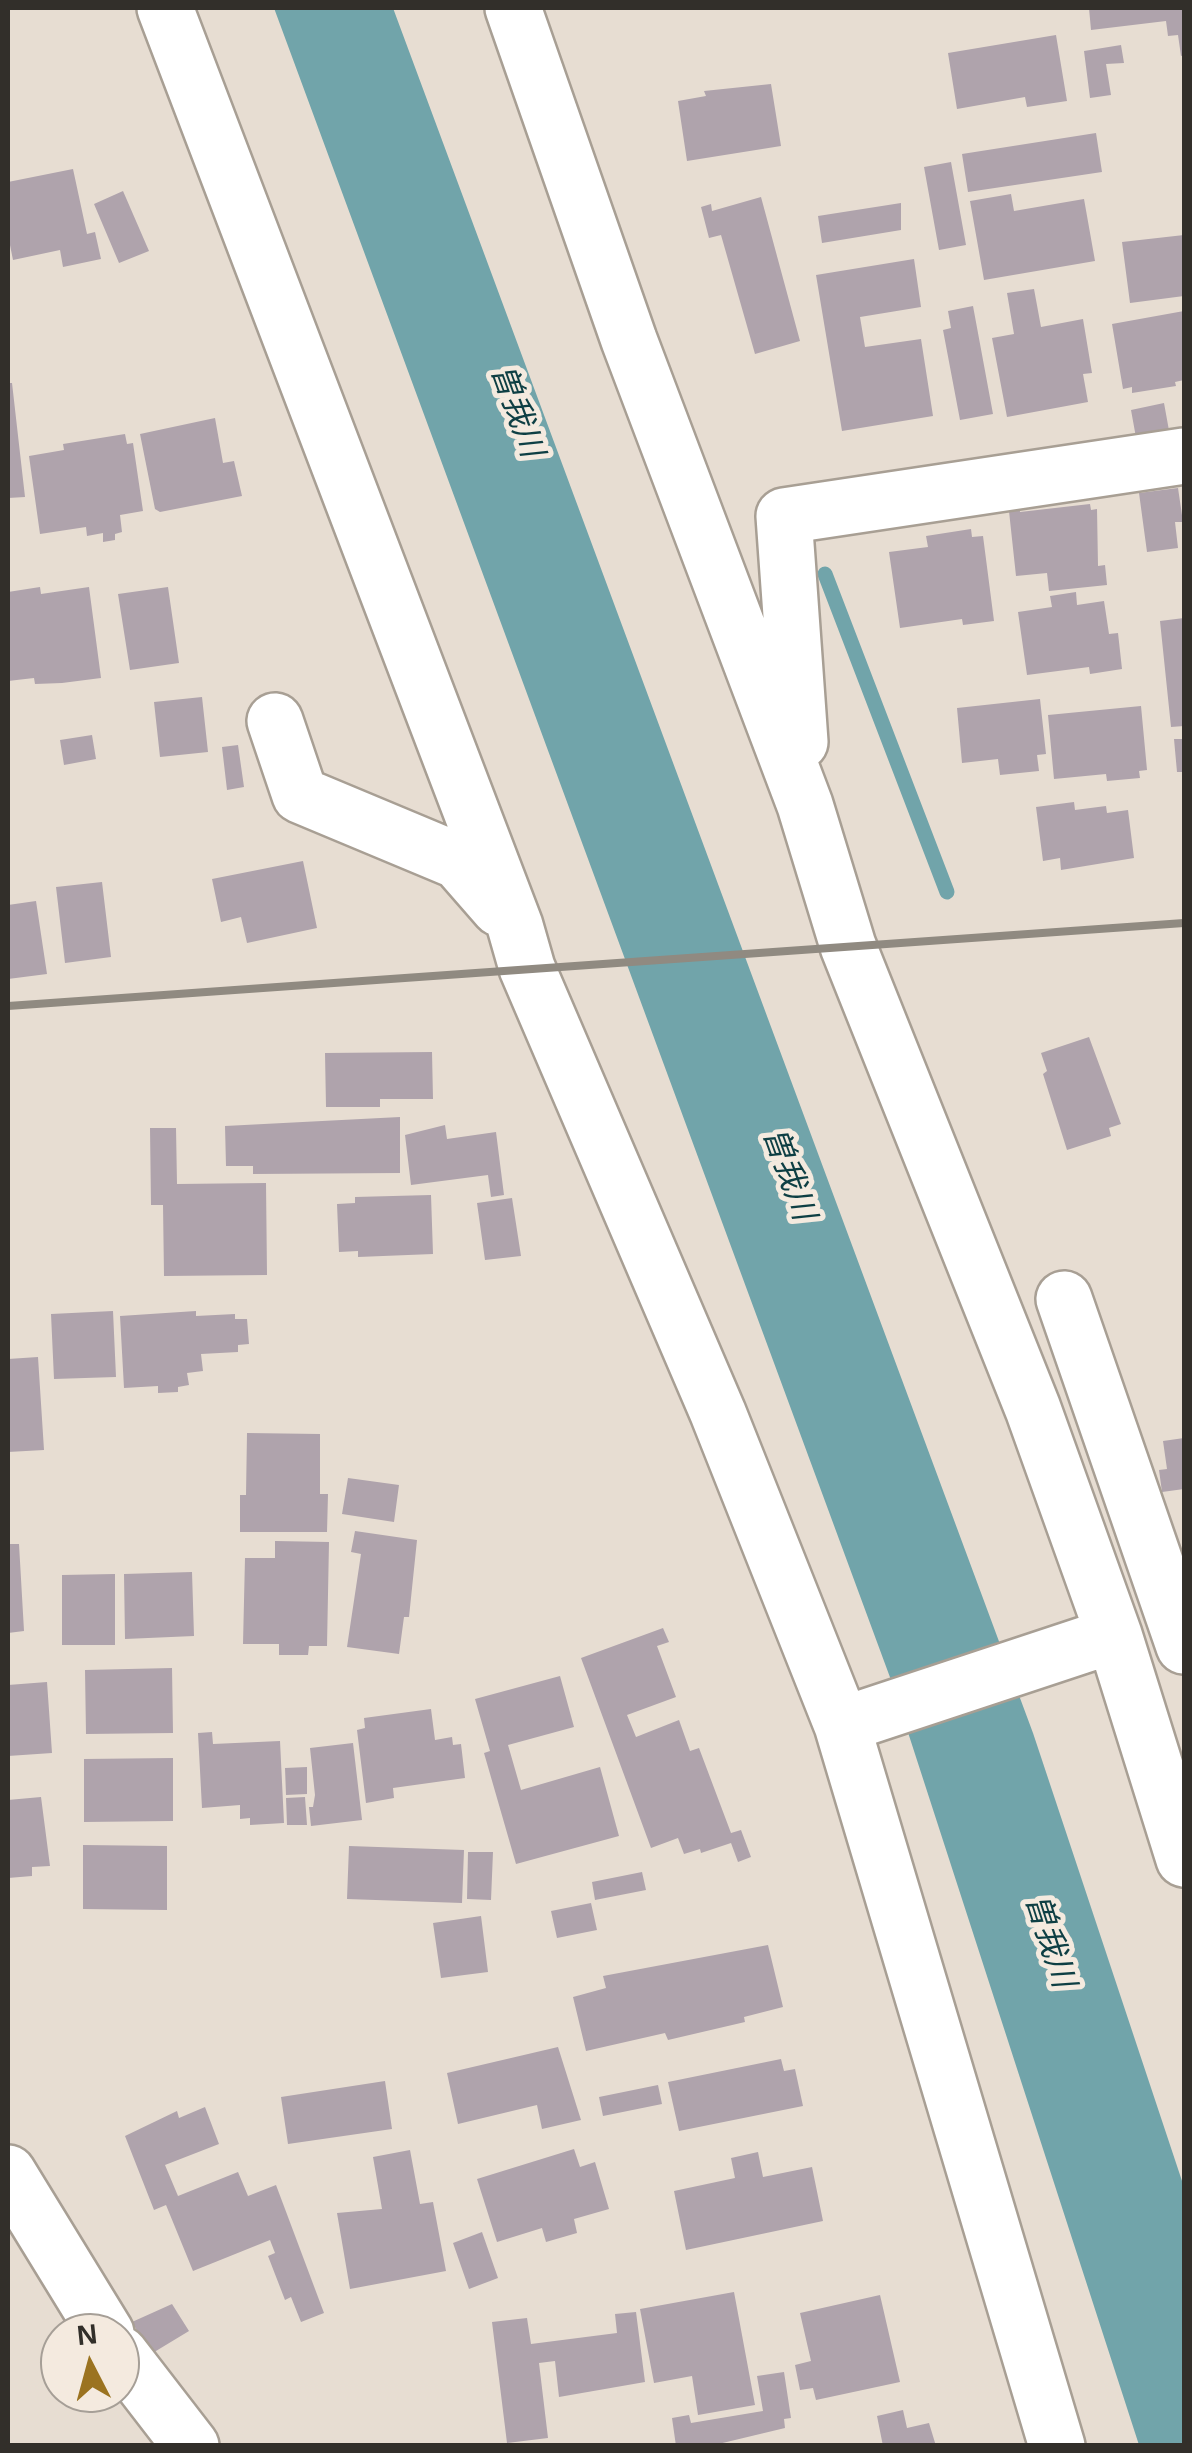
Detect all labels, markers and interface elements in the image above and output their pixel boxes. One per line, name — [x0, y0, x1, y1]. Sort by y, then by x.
water label: 曽我川 — [482, 359, 550, 463]
water label: 曽我川 — [754, 1122, 822, 1226]
water label: 曽我川 — [1016, 1889, 1082, 1993]
north arrow — [40, 2313, 140, 2413]
text: N — [75, 2318, 99, 2351]

